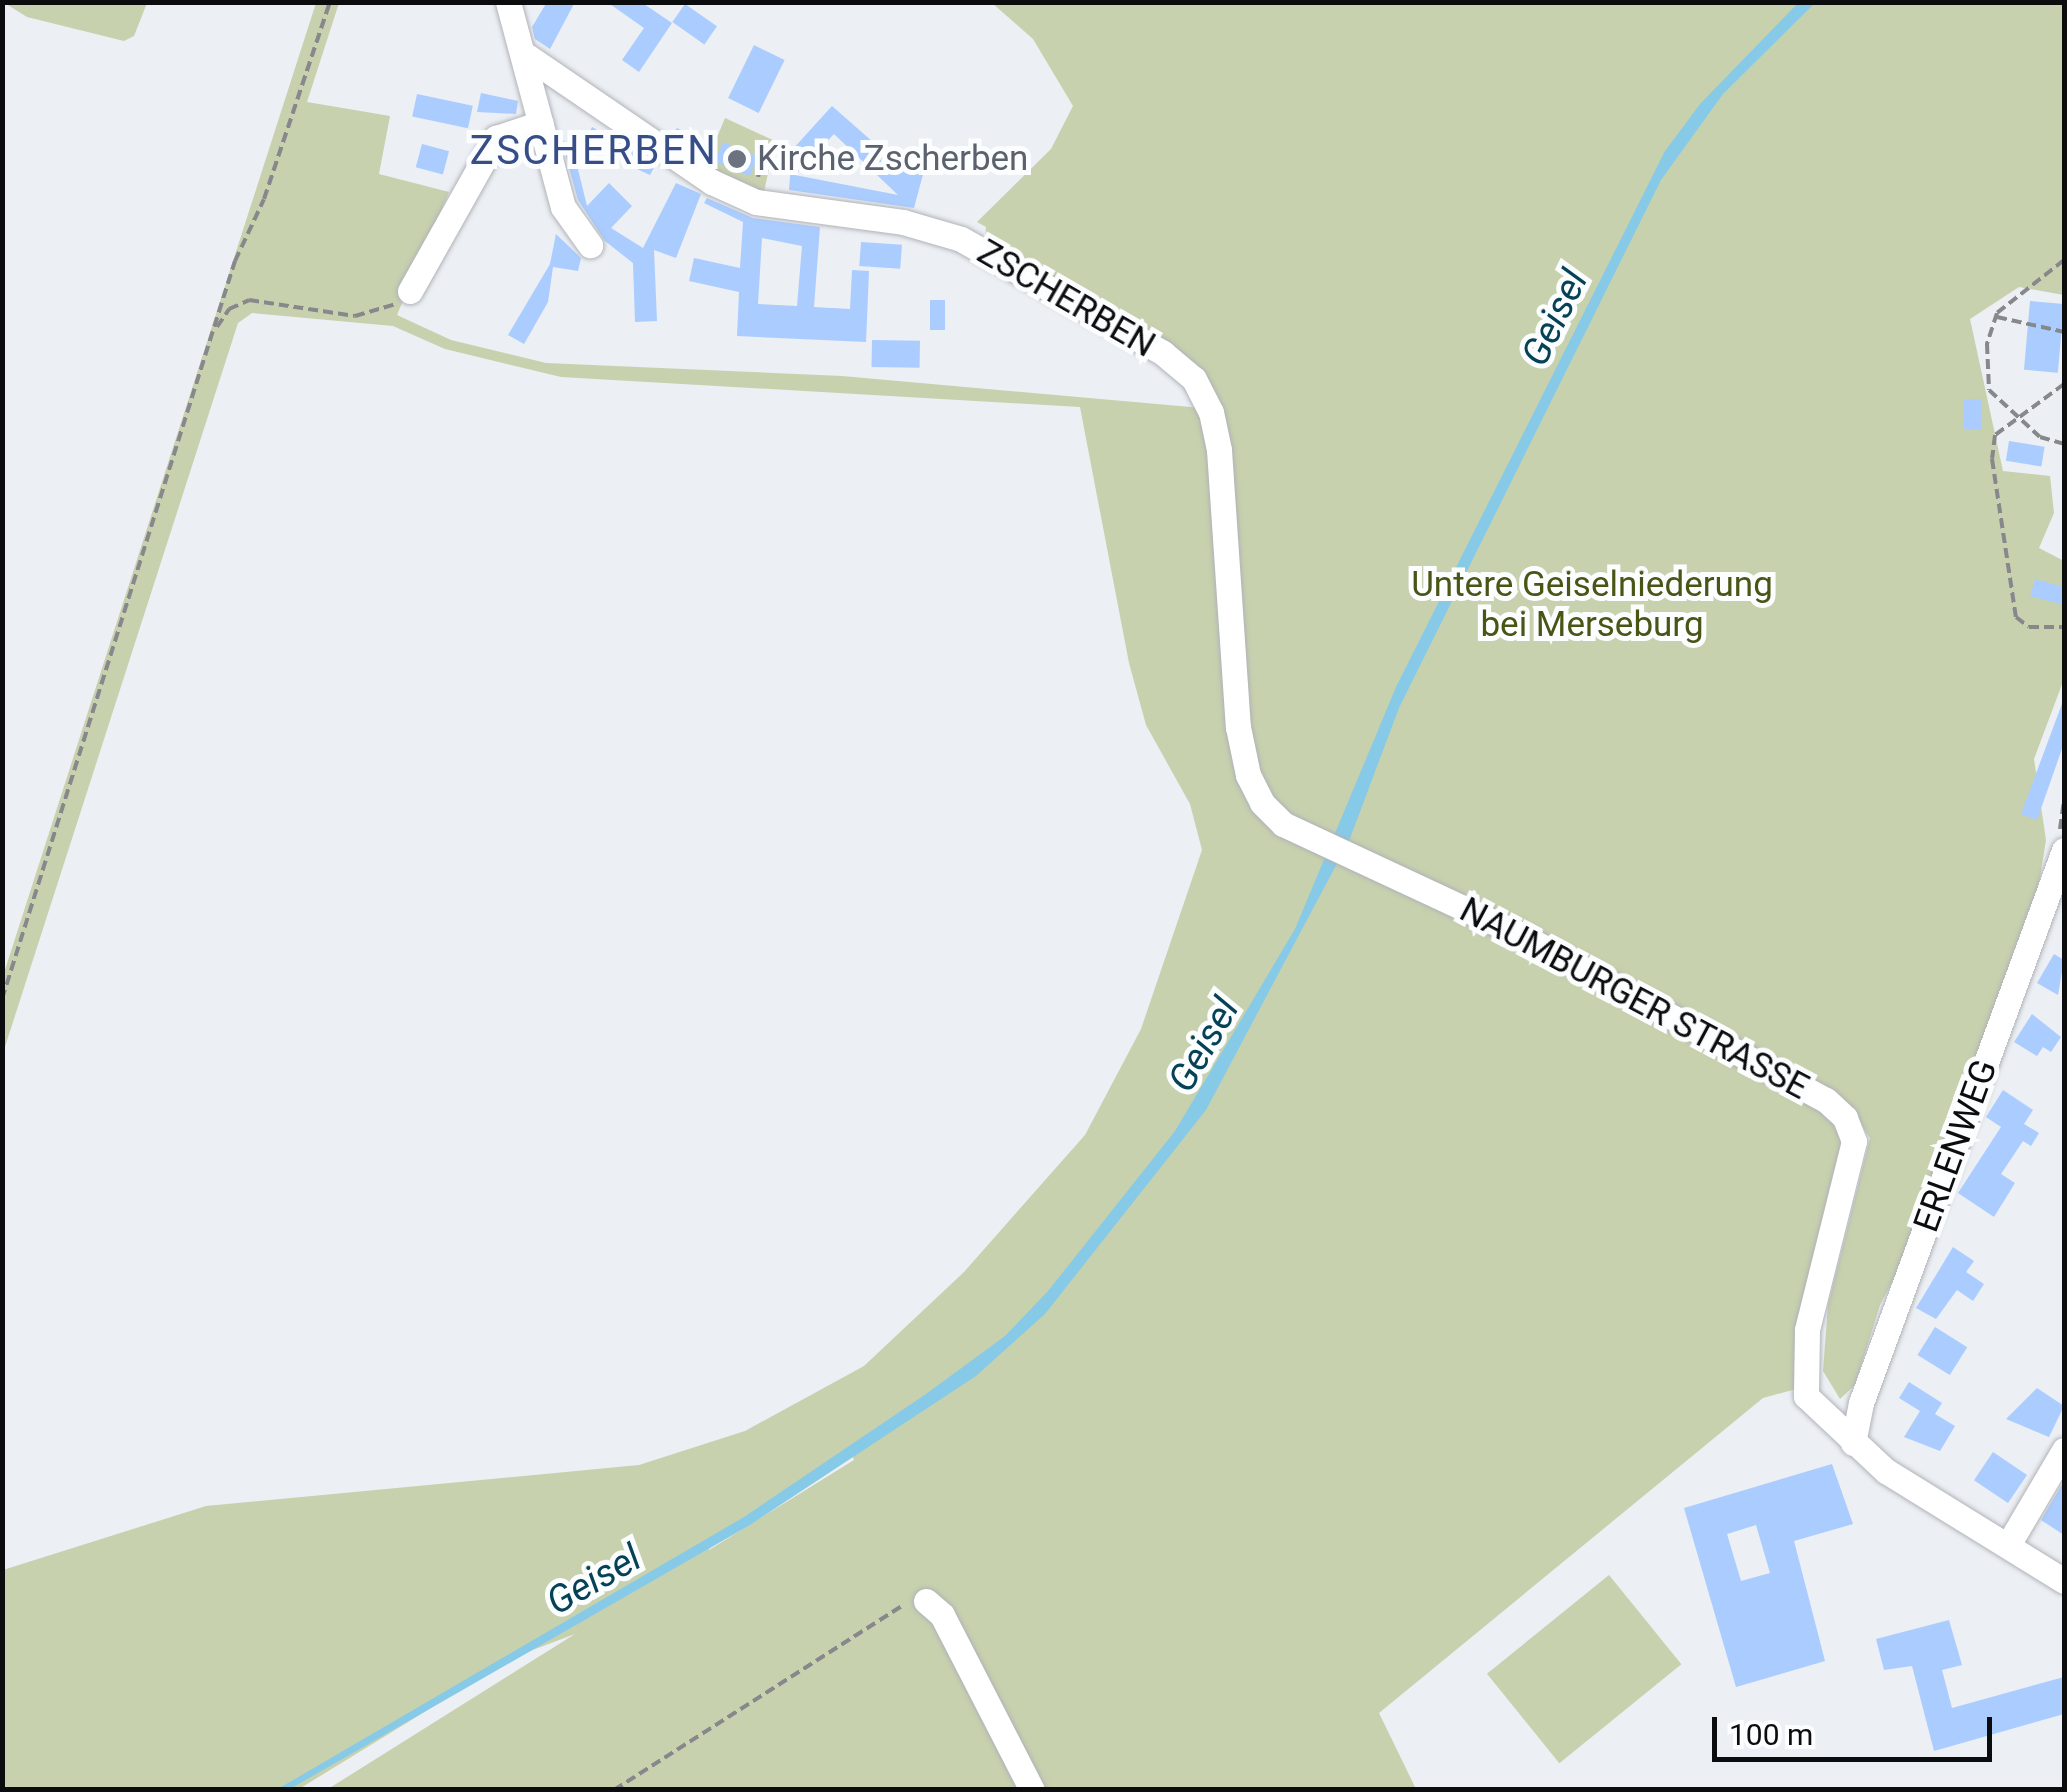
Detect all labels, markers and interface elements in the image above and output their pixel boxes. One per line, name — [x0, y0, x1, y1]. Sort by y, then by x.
district label: ZSCHERBEN — [470, 127, 718, 175]
place label: Kirche Zscherben — [757, 138, 1028, 180]
marker: Kirche Zscherben — [726, 148, 748, 170]
street label: ZSCHERBEN — [970, 231, 1162, 367]
water label: Geisel — [1512, 263, 1598, 373]
park label: Untere Geiselniederung bei Merseburg — [1411, 564, 1773, 646]
street label: NAUMBURGER STRASSE — [1453, 889, 1815, 1109]
water label: Geisel — [1159, 990, 1249, 1100]
street label: ERLENWEG — [1905, 1054, 2007, 1238]
water label: Geisel — [539, 1535, 649, 1625]
scale bar — [1717, 1697, 1997, 1759]
text: 100 m — [1729, 1717, 1813, 1752]

